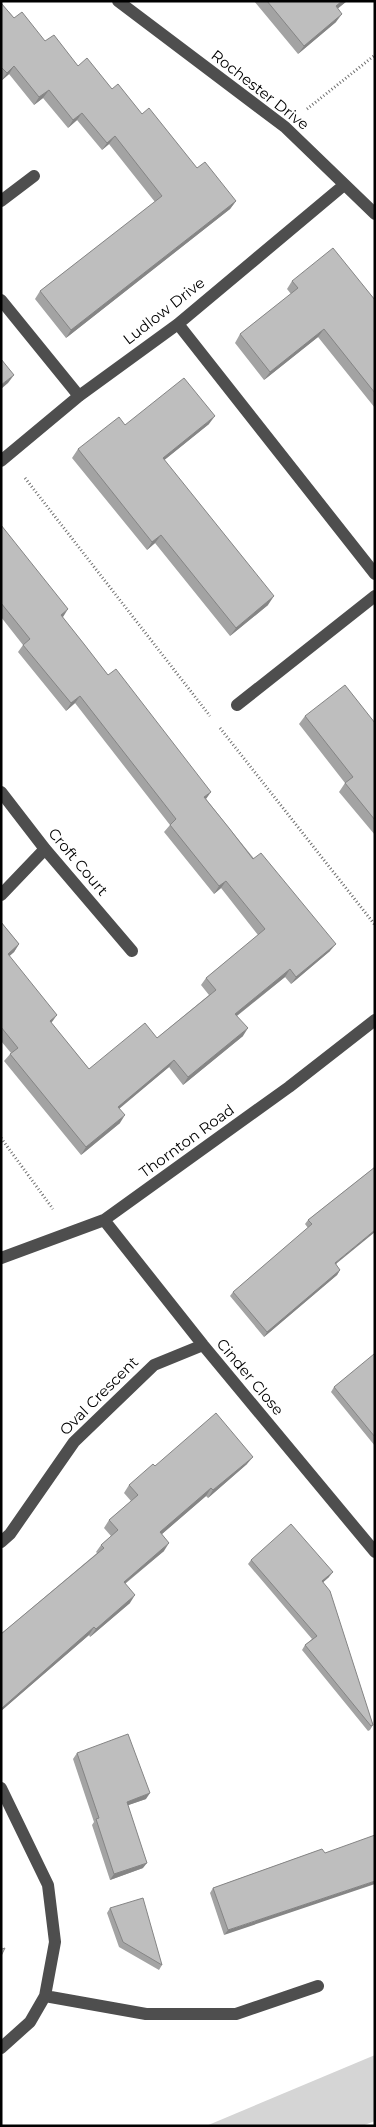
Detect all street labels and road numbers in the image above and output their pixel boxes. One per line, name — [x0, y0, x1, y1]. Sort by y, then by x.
street label: Rochester Drive — [207, 45, 313, 134]
street label: Ludlow Drive — [119, 273, 208, 348]
street label: Croft Court — [44, 824, 112, 900]
street label: Thornton Road — [136, 1100, 238, 1181]
street label: Cinder Close — [213, 1334, 288, 1419]
street label: Oval Crescent — [55, 1352, 142, 1439]

